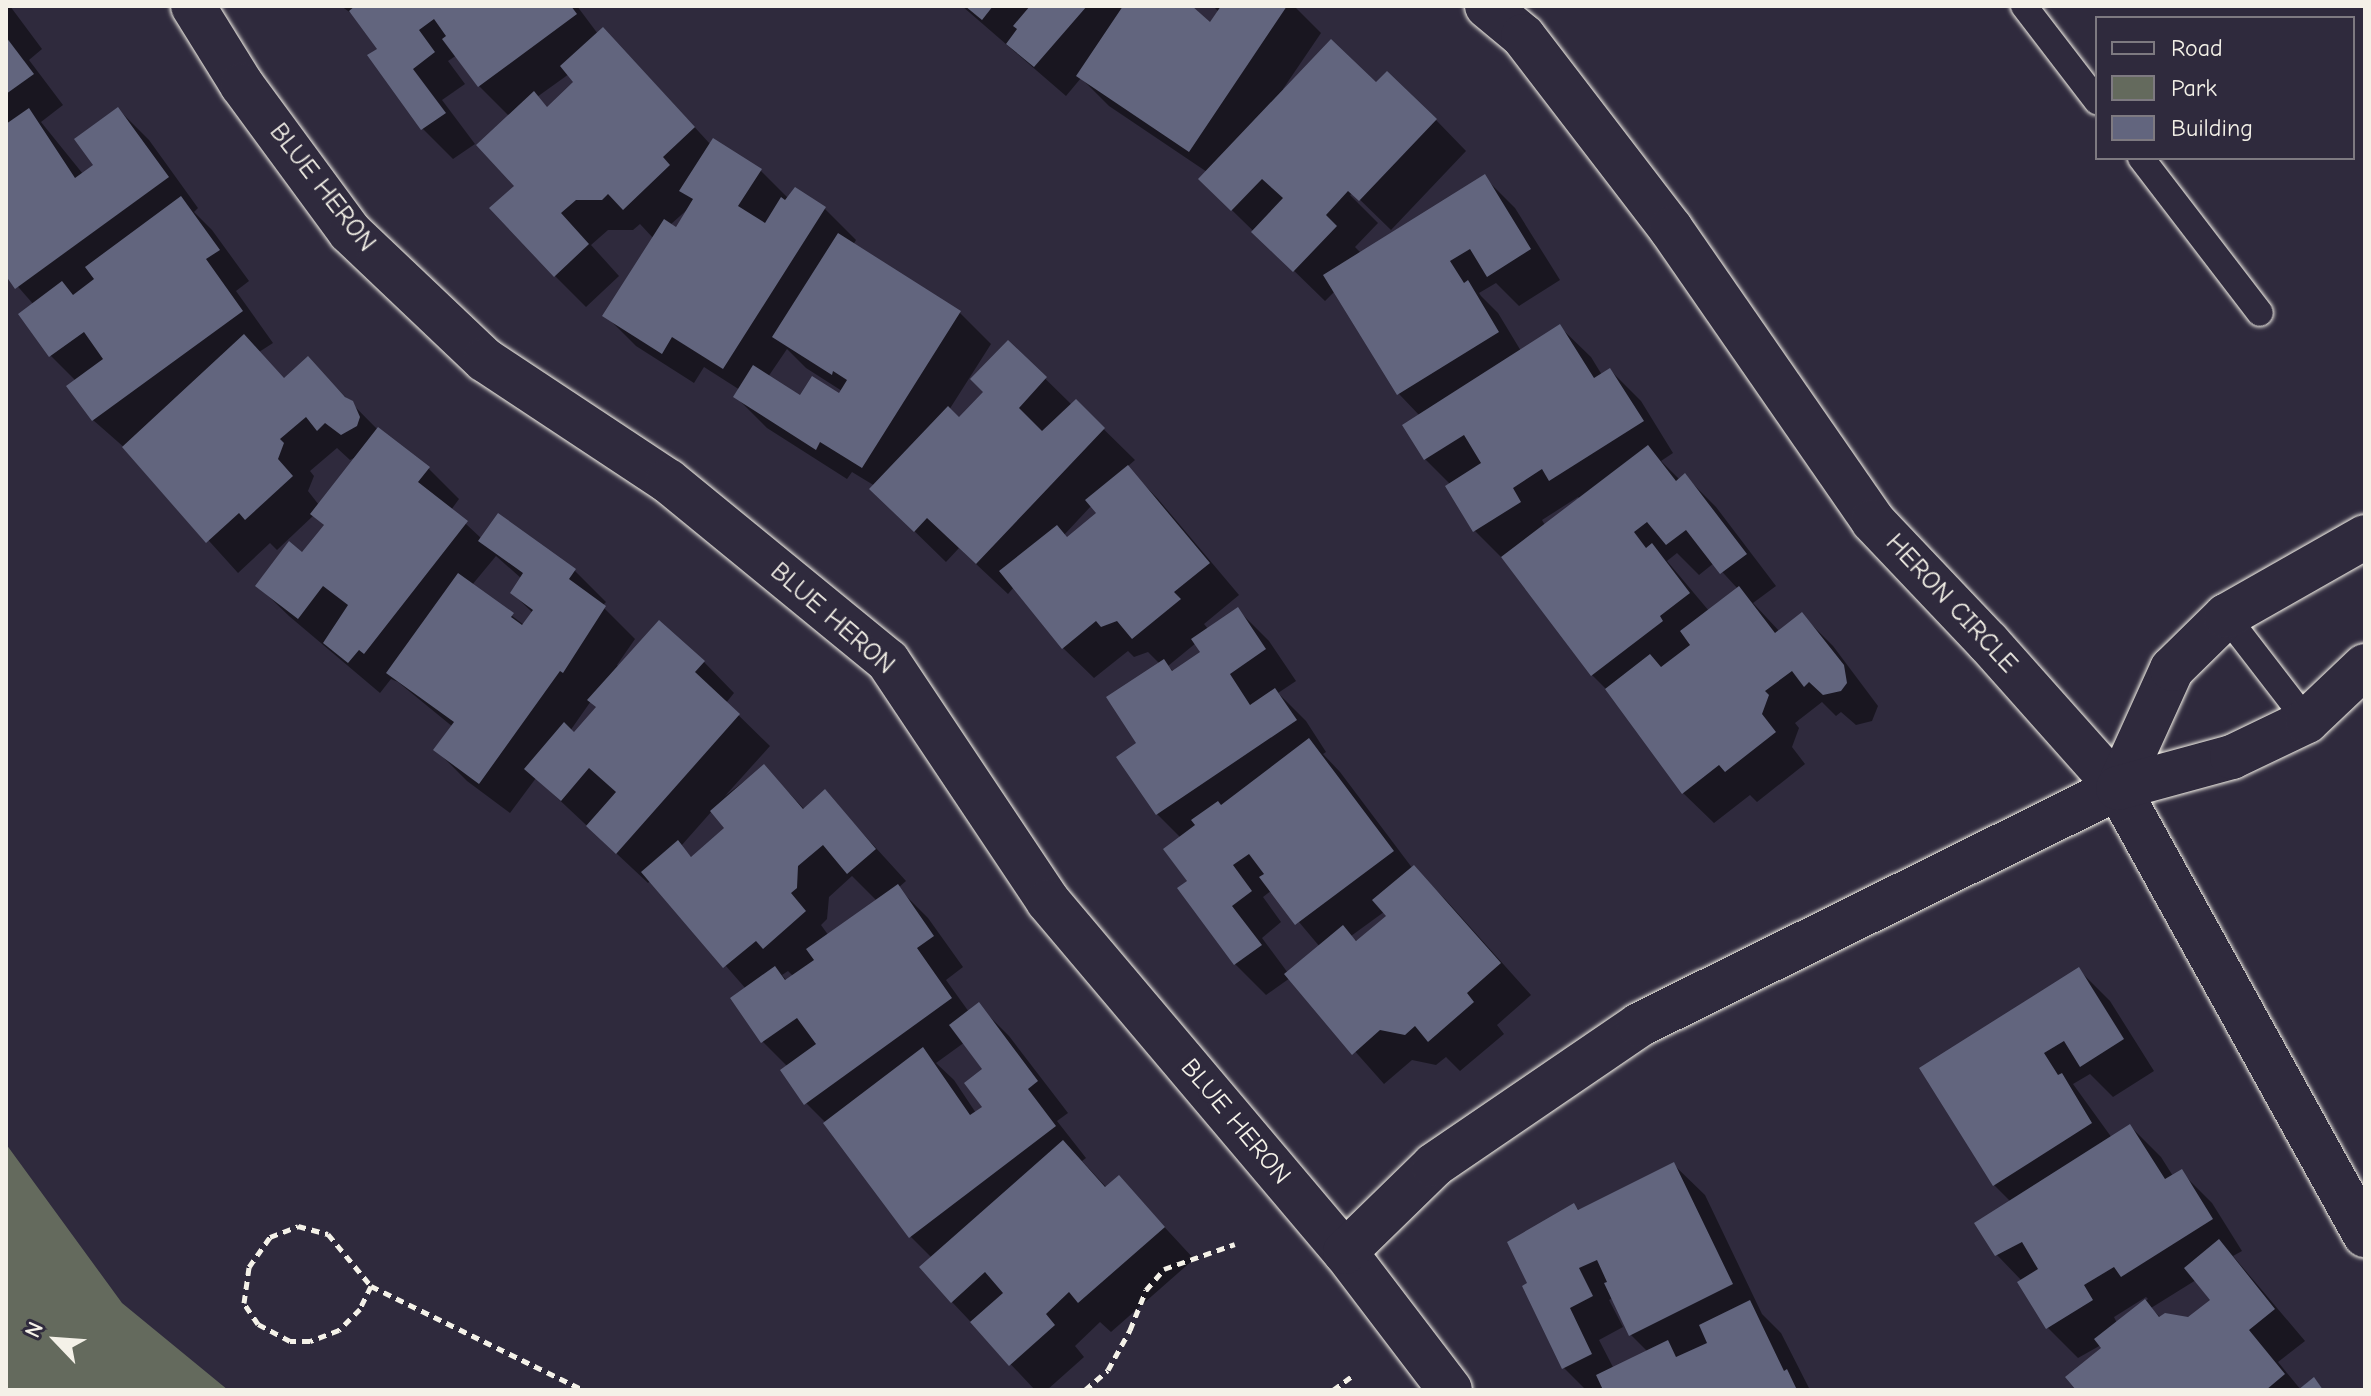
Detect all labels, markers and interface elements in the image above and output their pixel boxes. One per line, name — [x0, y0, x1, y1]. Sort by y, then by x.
legend — [2095, 16, 2355, 160]
text: Road — [2171, 34, 2223, 62]
text: Park — [2171, 74, 2217, 102]
text: Building — [2171, 114, 2253, 142]
street label: BLUE HERON — [262, 118, 382, 258]
street label: HERON CIRCLE — [1879, 528, 2023, 680]
street label: BLUE HERON — [763, 557, 901, 681]
street label: BLUE HERON — [1173, 1053, 1297, 1191]
north arrow — [16, 1300, 96, 1380]
text: N — [19, 1318, 49, 1342]

